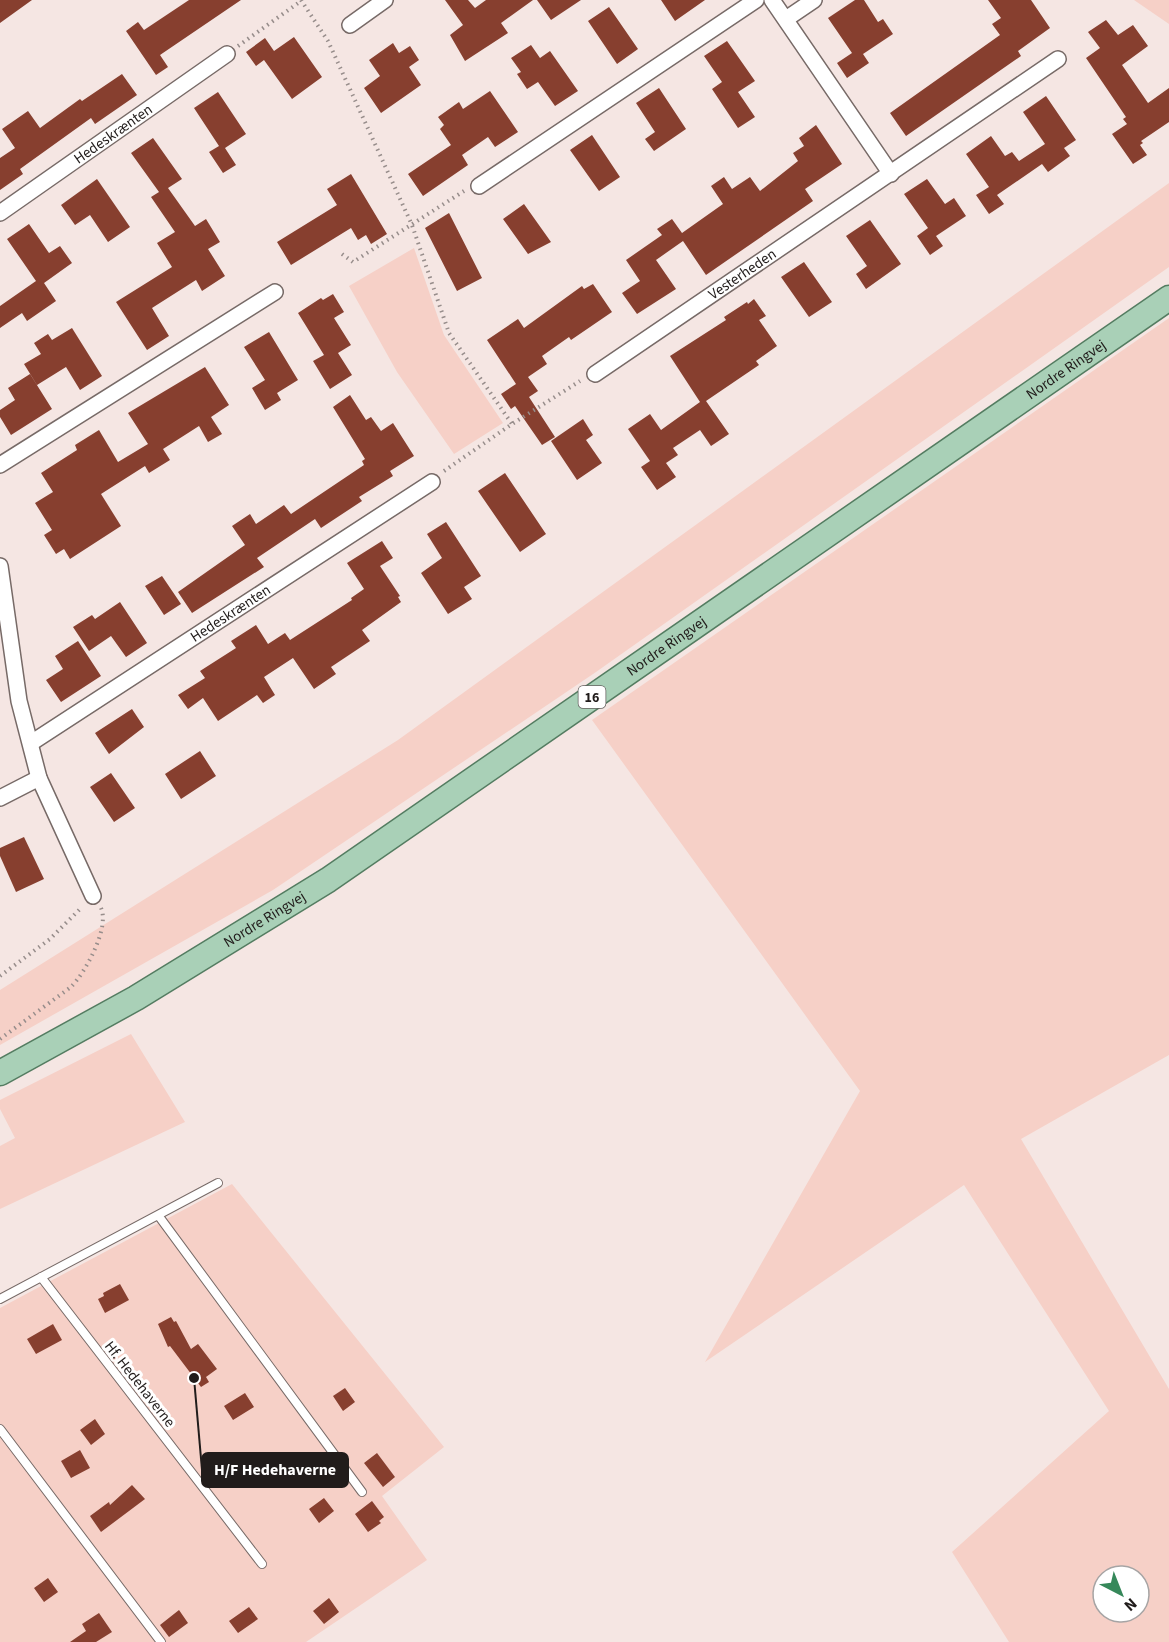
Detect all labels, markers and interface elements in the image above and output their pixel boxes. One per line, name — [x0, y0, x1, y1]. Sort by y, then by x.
street label: Hedeskrænten — [70, 99, 157, 169]
street label: Vesterheden — [704, 244, 781, 305]
street label: Nordre Ringvej — [1022, 335, 1110, 405]
street label: Hedeskrænten — [186, 580, 275, 647]
street label: Nordre Ringvej — [622, 611, 711, 681]
road number: 16 — [578, 686, 606, 708]
street label: Nordre Ringvej — [220, 886, 310, 953]
street label: Hf. Hedehaverne — [99, 1337, 180, 1432]
callout: H/F Hedehaverne — [202, 1453, 348, 1487]
text: H/F Hedehaverne — [214, 1459, 336, 1481]
north arrow — [1091, 1564, 1151, 1624]
text: N — [1119, 1593, 1142, 1616]

